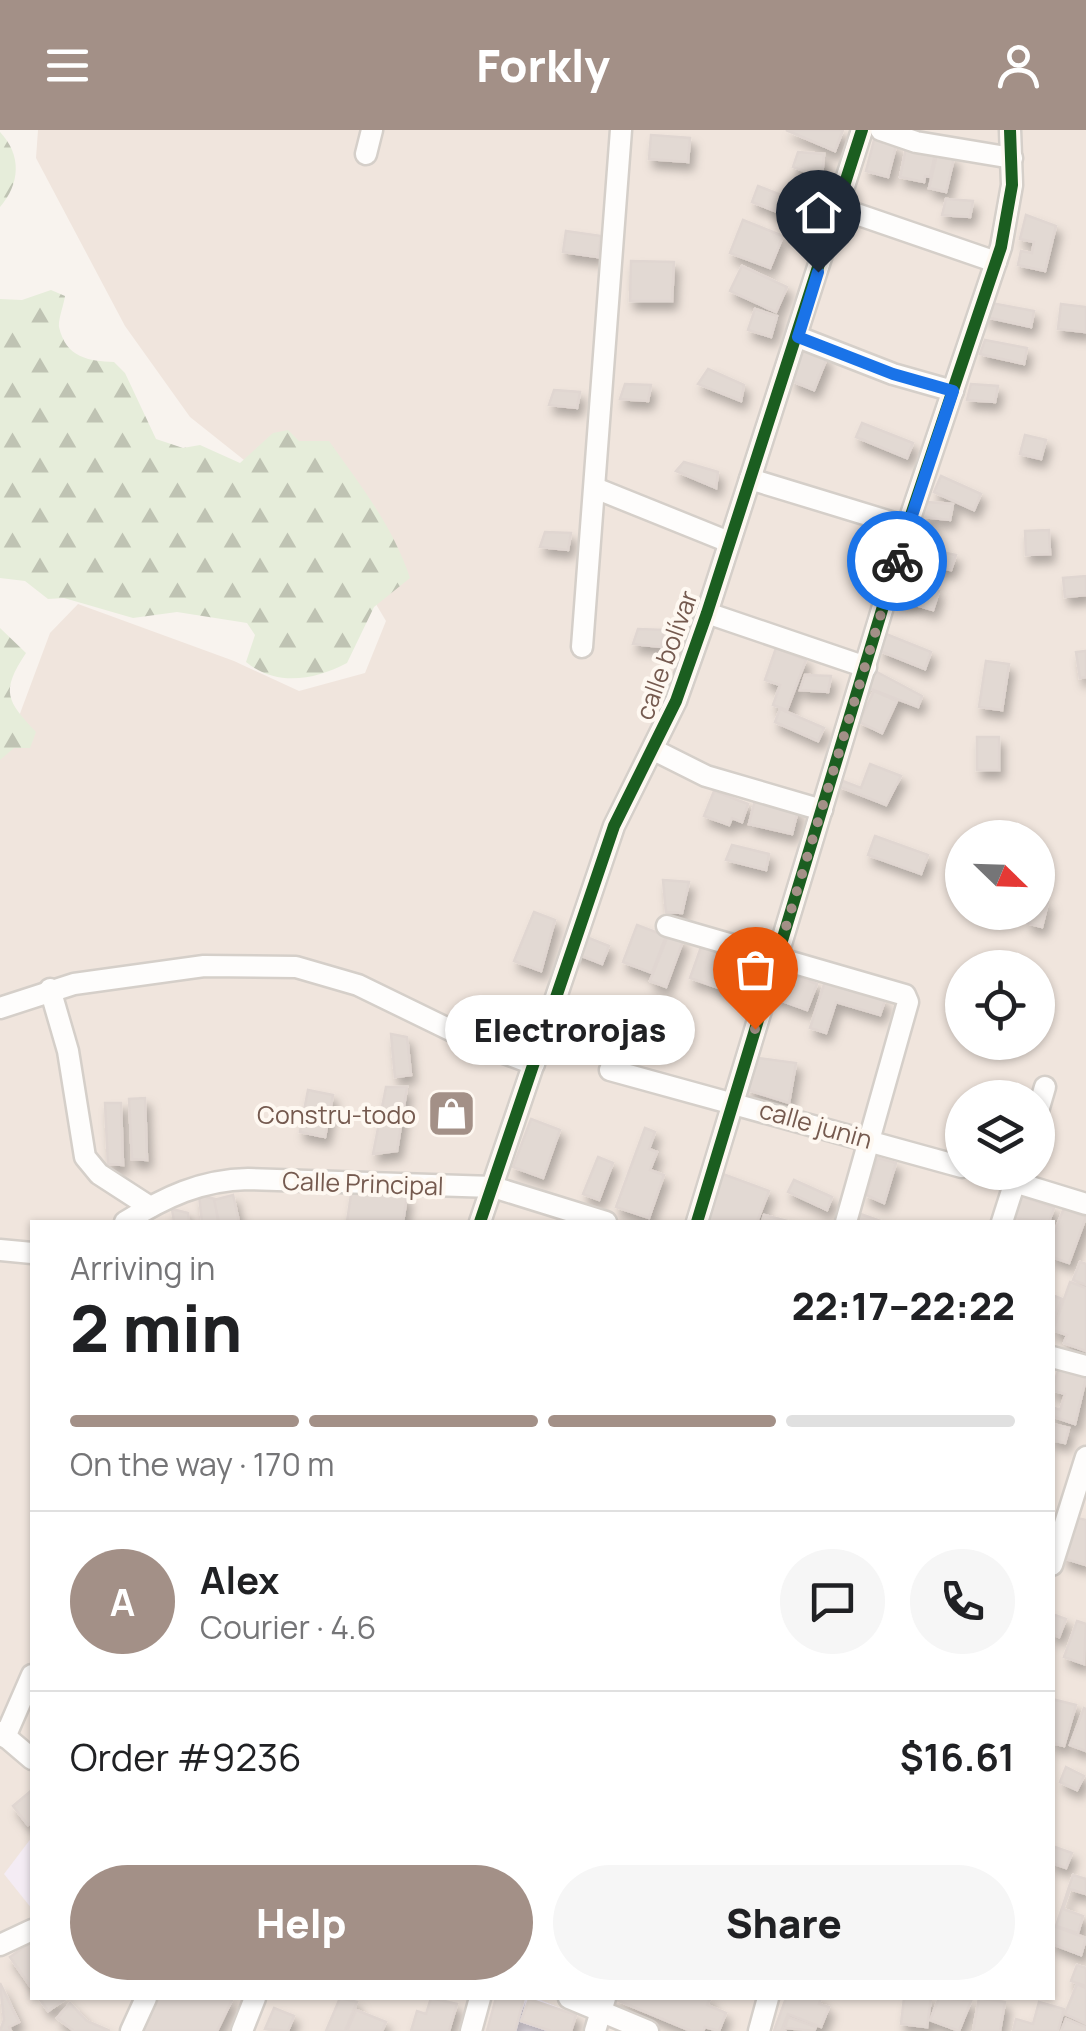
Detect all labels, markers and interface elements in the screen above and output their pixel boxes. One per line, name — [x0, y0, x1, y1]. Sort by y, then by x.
text: Forkly — [476, 34, 610, 96]
icon: menu — [40, 38, 95, 93]
icon: person — [991, 38, 1046, 93]
pin — [776, 170, 861, 273]
icon: home — [791, 185, 846, 240]
courier — [847, 511, 947, 611]
icon: bike — [870, 534, 925, 589]
street label: calle bolívar — [626, 586, 706, 724]
north arrow — [945, 820, 1055, 930]
map controls — [945, 820, 1055, 1190]
pin — [713, 927, 798, 1030]
icon: bag — [728, 942, 783, 997]
button: locate — [945, 950, 1055, 1060]
callout: Electrorojas — [445, 994, 695, 1064]
text: Electrorojas — [474, 1008, 666, 1052]
button: layers — [945, 1080, 1055, 1190]
shop icon: Constru-todo — [425, 1088, 477, 1140]
street label: calle junin — [756, 1091, 876, 1157]
place label: Constru-todo — [257, 1097, 416, 1132]
street label: Calle Principal — [282, 1163, 444, 1203]
text: Arriving in — [70, 1246, 215, 1290]
text: 22:17–22:22 — [792, 1279, 1015, 1331]
text: 2 min — [70, 1283, 242, 1372]
text: On the way · 170 m — [70, 1442, 334, 1486]
button: chat — [780, 1549, 885, 1654]
button: phone — [910, 1549, 1015, 1654]
text: Alex — [200, 1553, 279, 1605]
text: A — [110, 1575, 135, 1627]
text: Courier · 4.6 — [200, 1605, 376, 1649]
text: Order #9236 — [70, 1730, 302, 1782]
text: $16.61 — [900, 1730, 1015, 1782]
button: Help — [70, 1865, 533, 1980]
button: Share — [553, 1865, 1015, 1980]

